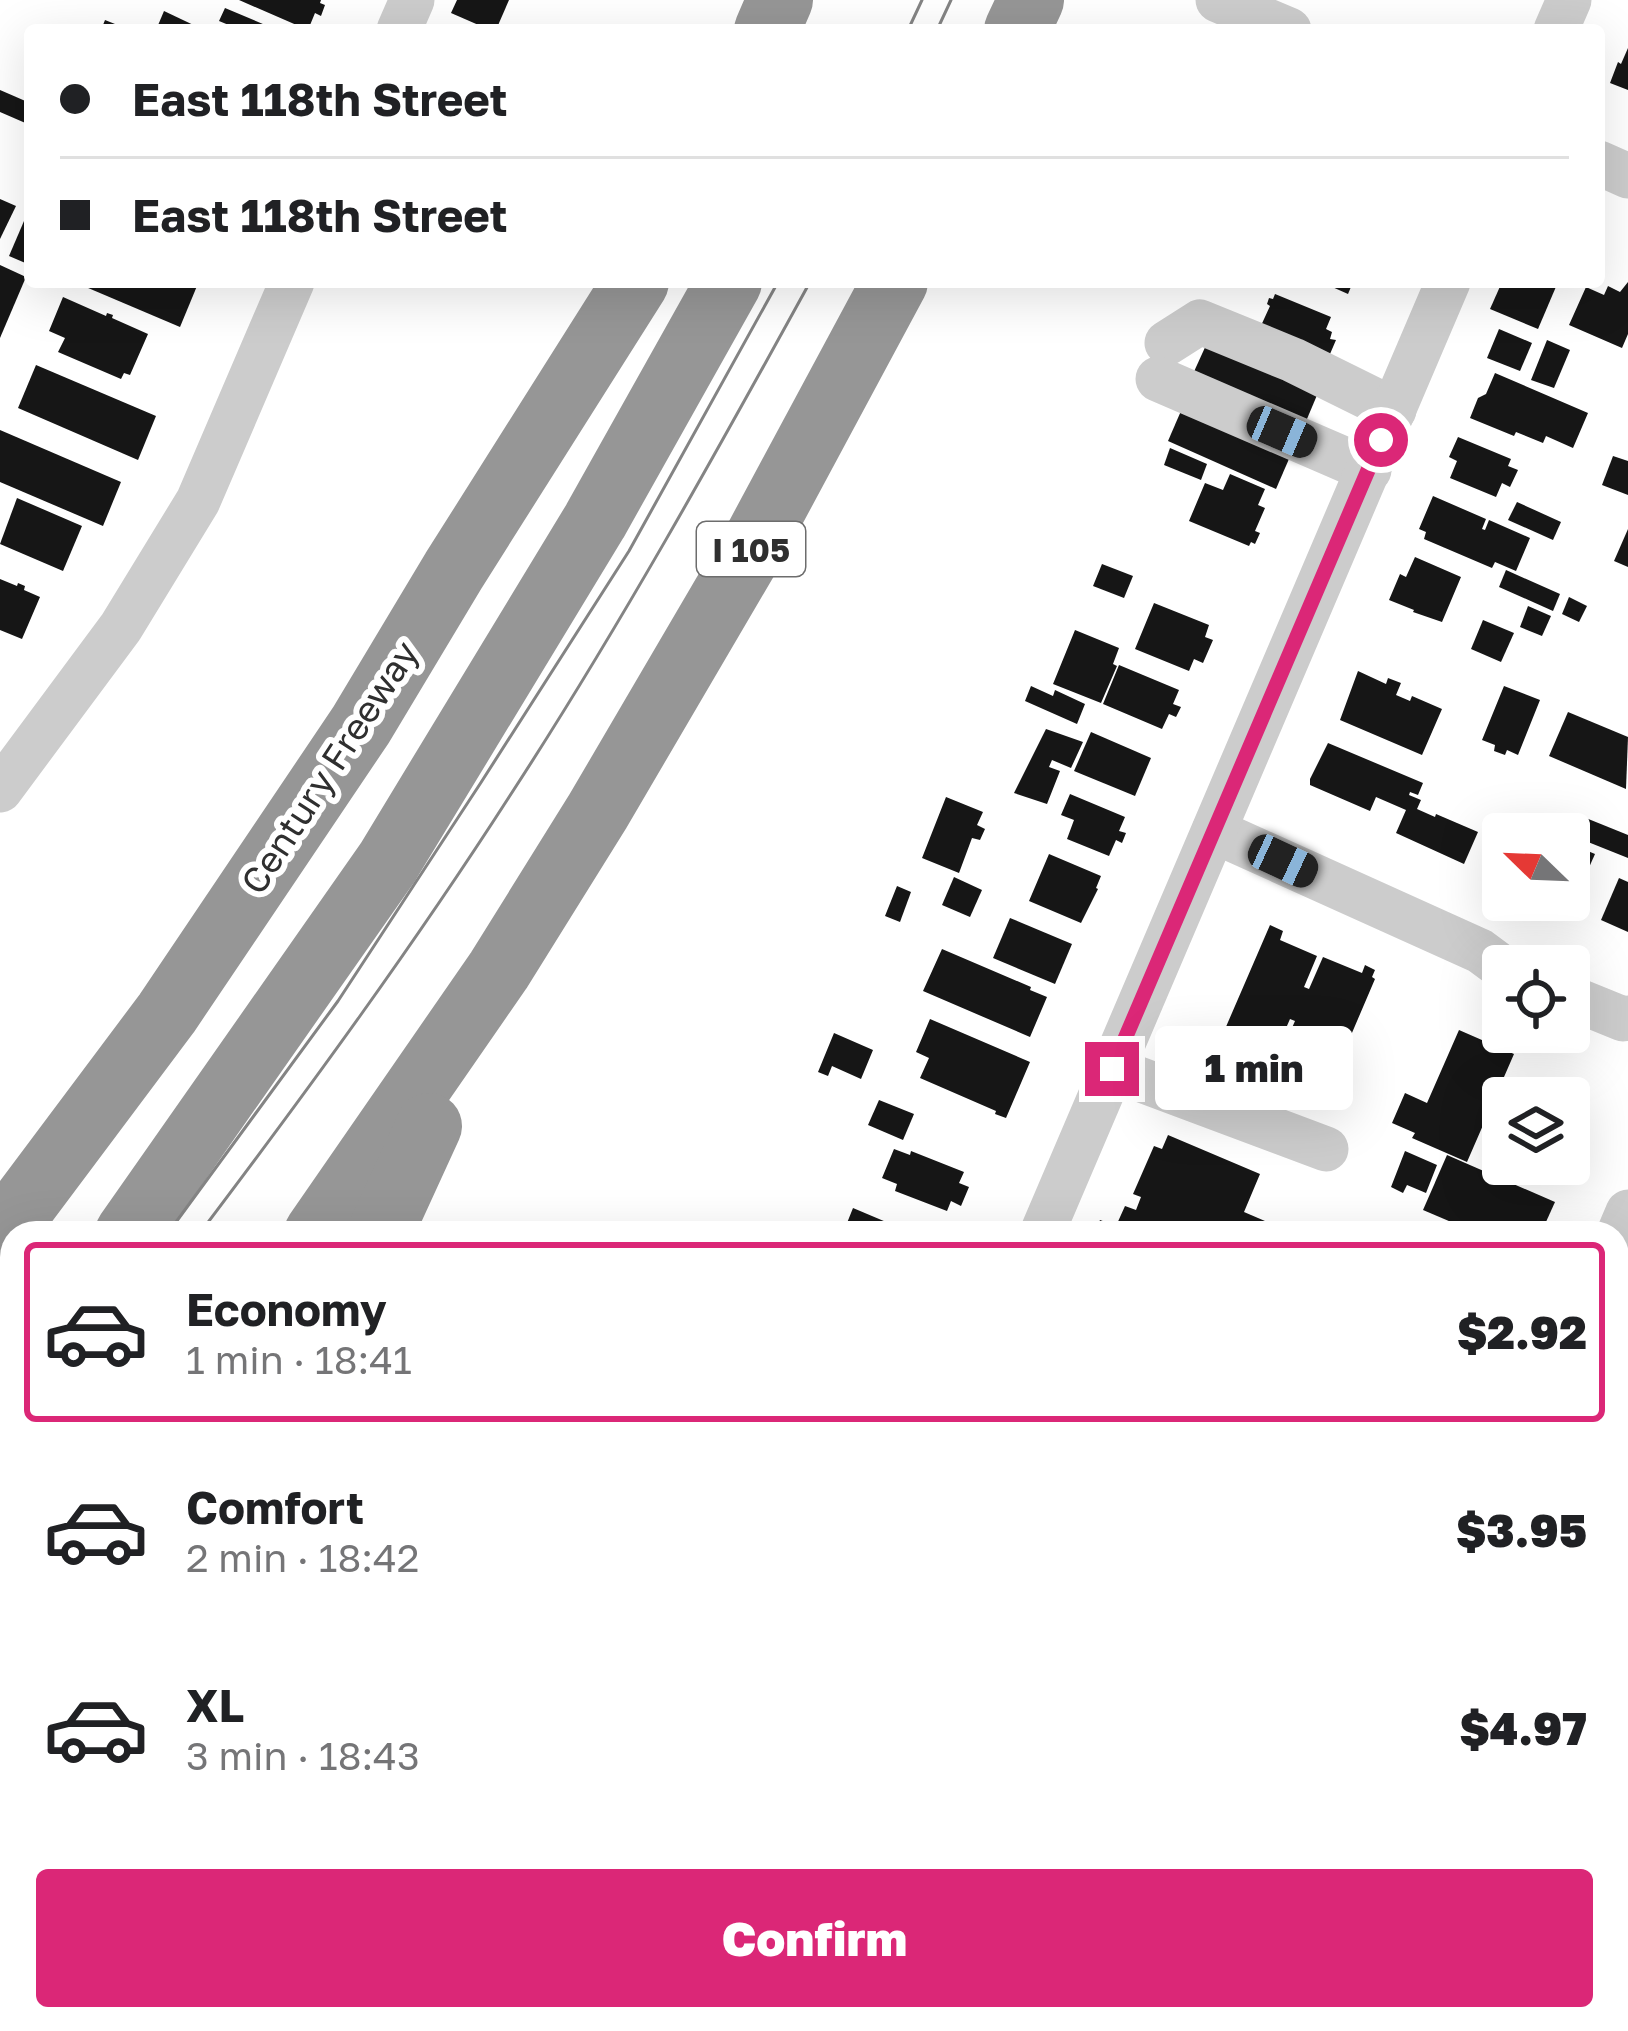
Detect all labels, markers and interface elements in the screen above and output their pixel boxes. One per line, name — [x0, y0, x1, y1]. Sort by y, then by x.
text: East 118th Street — [132, 72, 508, 126]
text: East 118th Street — [132, 188, 508, 242]
car — [1242, 401, 1322, 463]
route start — [1354, 413, 1408, 467]
road number: I 105 — [697, 522, 805, 576]
street label: Century Freeway — [231, 633, 427, 901]
north arrow — [1482, 813, 1590, 921]
map controls — [1482, 813, 1590, 1185]
car — [1243, 829, 1323, 893]
button: locate — [1482, 945, 1590, 1053]
callout: 1 min — [1154, 1027, 1352, 1111]
route end — [1085, 1042, 1139, 1096]
text: 1 min — [1204, 1044, 1304, 1091]
button: layers — [1482, 1077, 1590, 1185]
icon: car — [42, 1278, 150, 1386]
text: Economy — [186, 1282, 387, 1336]
text: $2.92 — [1457, 1305, 1587, 1359]
text: 1 min · 18:41 — [186, 1336, 412, 1383]
icon: car — [42, 1476, 150, 1584]
text: Comfort — [186, 1480, 364, 1534]
text: $3.95 — [1456, 1503, 1587, 1557]
text: 2 min · 18:42 — [186, 1534, 419, 1581]
icon: car — [42, 1674, 150, 1782]
text: XL — [186, 1678, 244, 1732]
text: $4.97 — [1460, 1701, 1587, 1755]
text: 3 min · 18:43 — [186, 1732, 420, 1779]
button: Confirm — [36, 1869, 1593, 2007]

